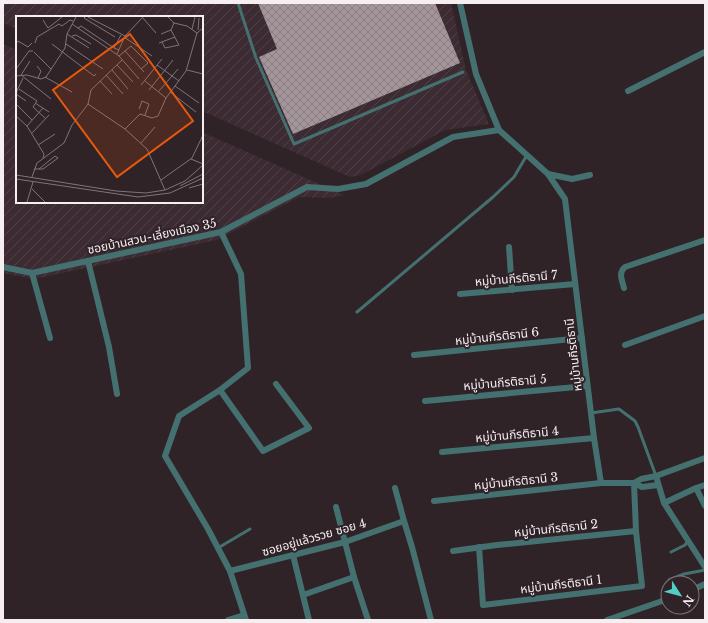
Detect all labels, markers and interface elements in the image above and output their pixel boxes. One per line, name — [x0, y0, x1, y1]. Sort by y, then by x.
inset map — [16, 16, 203, 203]
street label: ซอยบ้านสวน-เลี่ยงเมือง 35 — [86, 214, 218, 257]
street label: หมู่บ้านกีรติธานี 7 — [474, 267, 559, 289]
street label: หมู่บ้านกีรติธานี — [561, 318, 585, 392]
street label: หมู่บ้านกีรติธานี 6 — [454, 324, 540, 348]
street label: หมู่บ้านกีรติธานี 5 — [463, 371, 547, 393]
street label: หมู่บ้านกีรติธานี 4 — [475, 423, 559, 445]
street label: หมู่บ้านกีรติธานี 3 — [473, 469, 559, 493]
street label: ซอยอยู่แล้วรวย ซอย 4 — [260, 515, 368, 559]
street label: หมู่บ้านกีรติธานี 2 — [513, 516, 599, 540]
street label: หมู่บ้านกีรติธานี 1 — [519, 572, 603, 596]
north arrow — [660, 575, 700, 615]
text: N — [679, 593, 697, 610]

